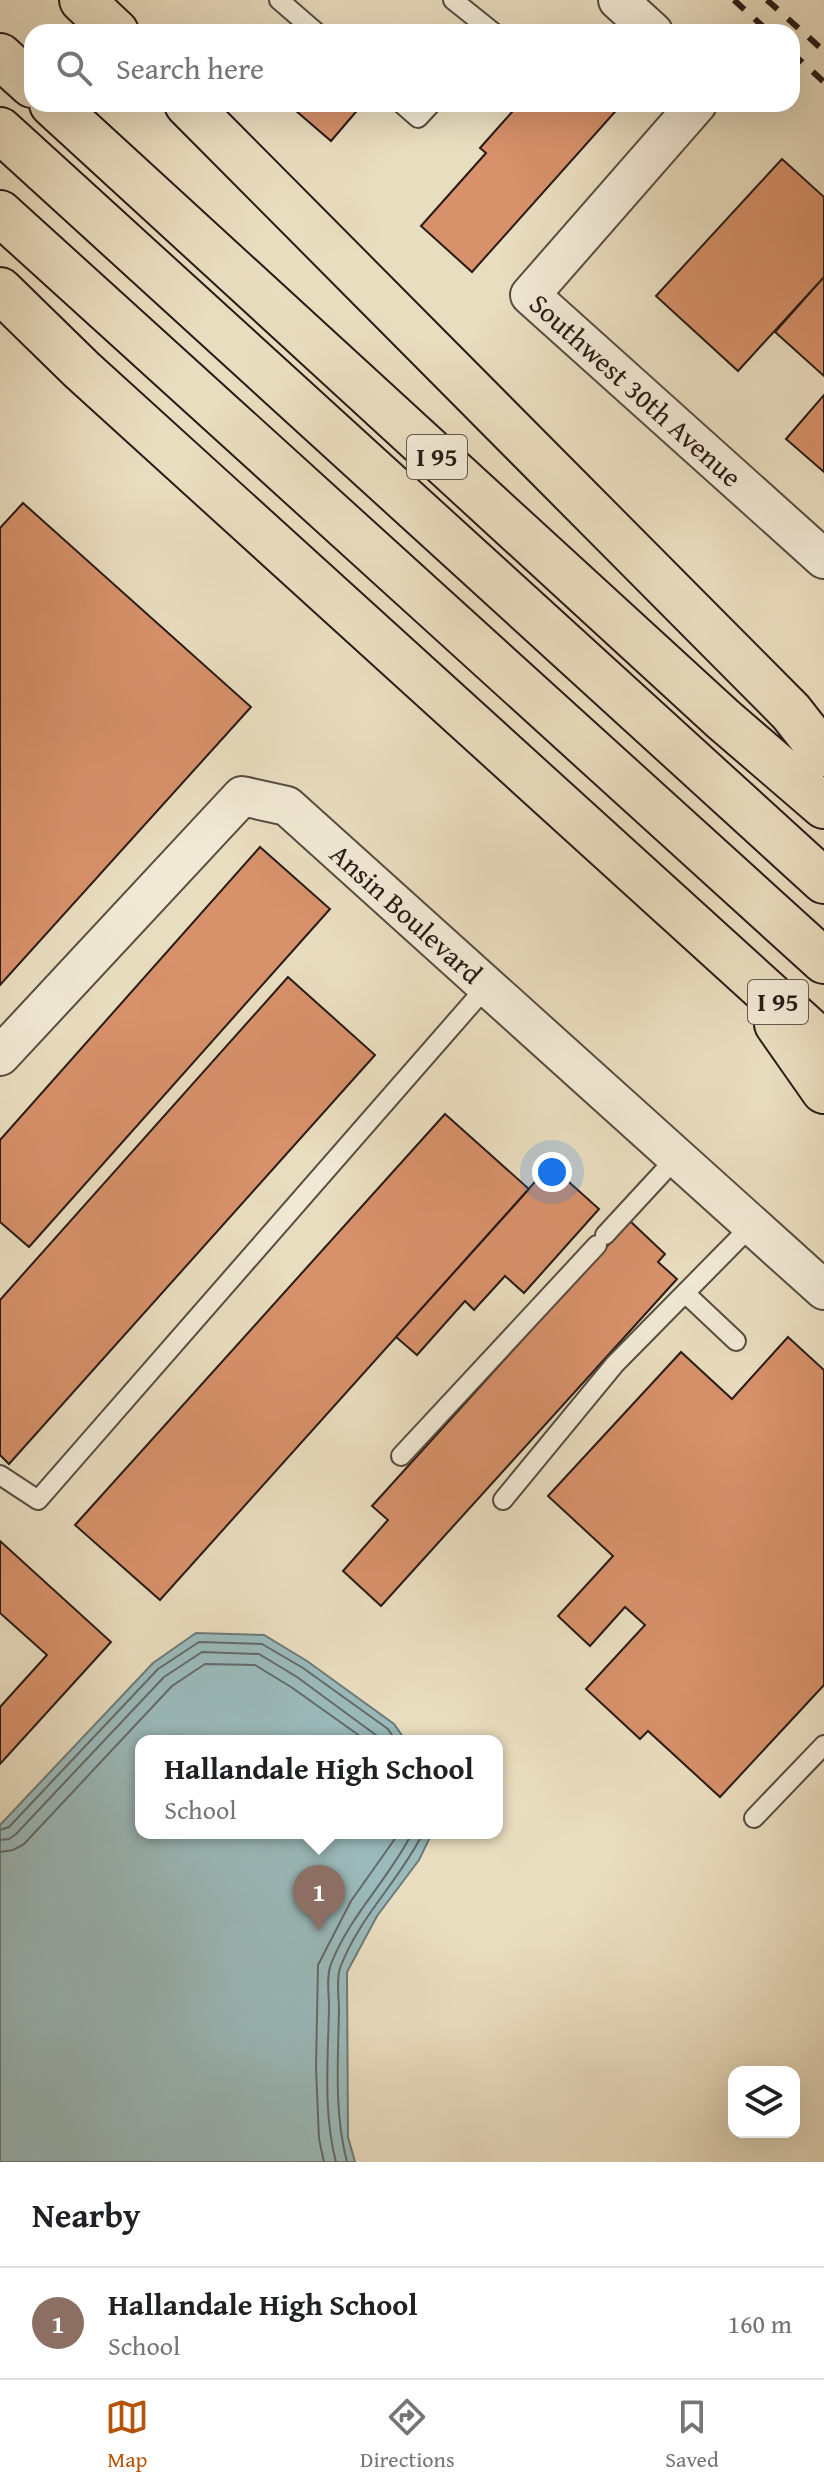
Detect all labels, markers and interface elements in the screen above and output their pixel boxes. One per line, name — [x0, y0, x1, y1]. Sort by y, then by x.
search box — [24, 24, 800, 112]
icon: search — [52, 46, 96, 90]
text: Search here — [116, 46, 264, 90]
street label: Southwest 30th Avenue — [521, 283, 752, 496]
road number: I 95 — [407, 435, 467, 479]
street label: Ansin Boulevard — [321, 833, 492, 993]
road number: I 95 — [748, 980, 808, 1024]
your location — [532, 1152, 572, 1192]
popup — [135, 1735, 503, 1839]
text: Hallandale High School — [164, 1746, 474, 1790]
text: School — [164, 1790, 237, 1829]
pin: 1 — [293, 1865, 345, 1931]
map controls — [728, 2066, 800, 2138]
button: layers — [728, 2066, 800, 2138]
text: Nearby — [32, 2190, 141, 2239]
text: Hallandale High School — [108, 2282, 417, 2326]
text: 1 — [51, 2304, 65, 2343]
text: 160 m — [727, 2304, 792, 2343]
text: School — [108, 2326, 180, 2365]
tab: Map — [105, 2395, 149, 2475]
tab: Directions — [360, 2395, 455, 2475]
tab: Saved — [665, 2395, 719, 2475]

